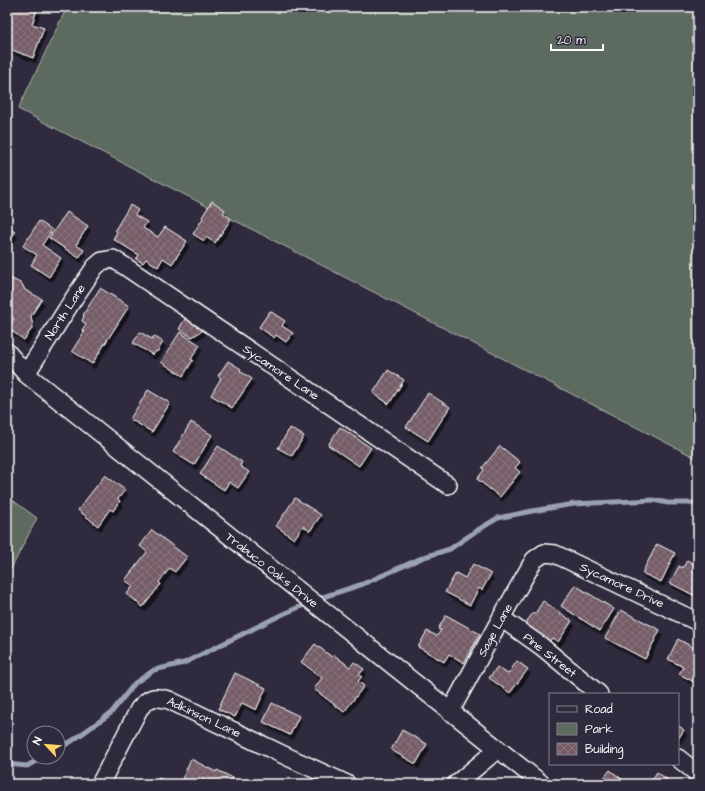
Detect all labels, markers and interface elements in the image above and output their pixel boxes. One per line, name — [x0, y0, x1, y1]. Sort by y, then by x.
scale bar — [551, 26, 603, 52]
text: 20 m — [557, 32, 586, 49]
street label: North Lane — [41, 281, 90, 343]
street label: Sycamore Lane — [239, 341, 323, 405]
street label: Trabuco Oaks Drive — [222, 529, 322, 612]
street label: Sycamore Drive — [577, 559, 667, 613]
street label: Sage Lane — [474, 600, 518, 660]
street label: Pine Street — [519, 629, 580, 682]
street label: Adkinson Lane — [164, 693, 244, 742]
legend — [549, 693, 679, 765]
text: Road — [585, 701, 613, 718]
text: Park — [585, 721, 613, 738]
north arrow — [26, 725, 66, 765]
text: N — [29, 734, 46, 747]
text: Building — [585, 741, 623, 759]

